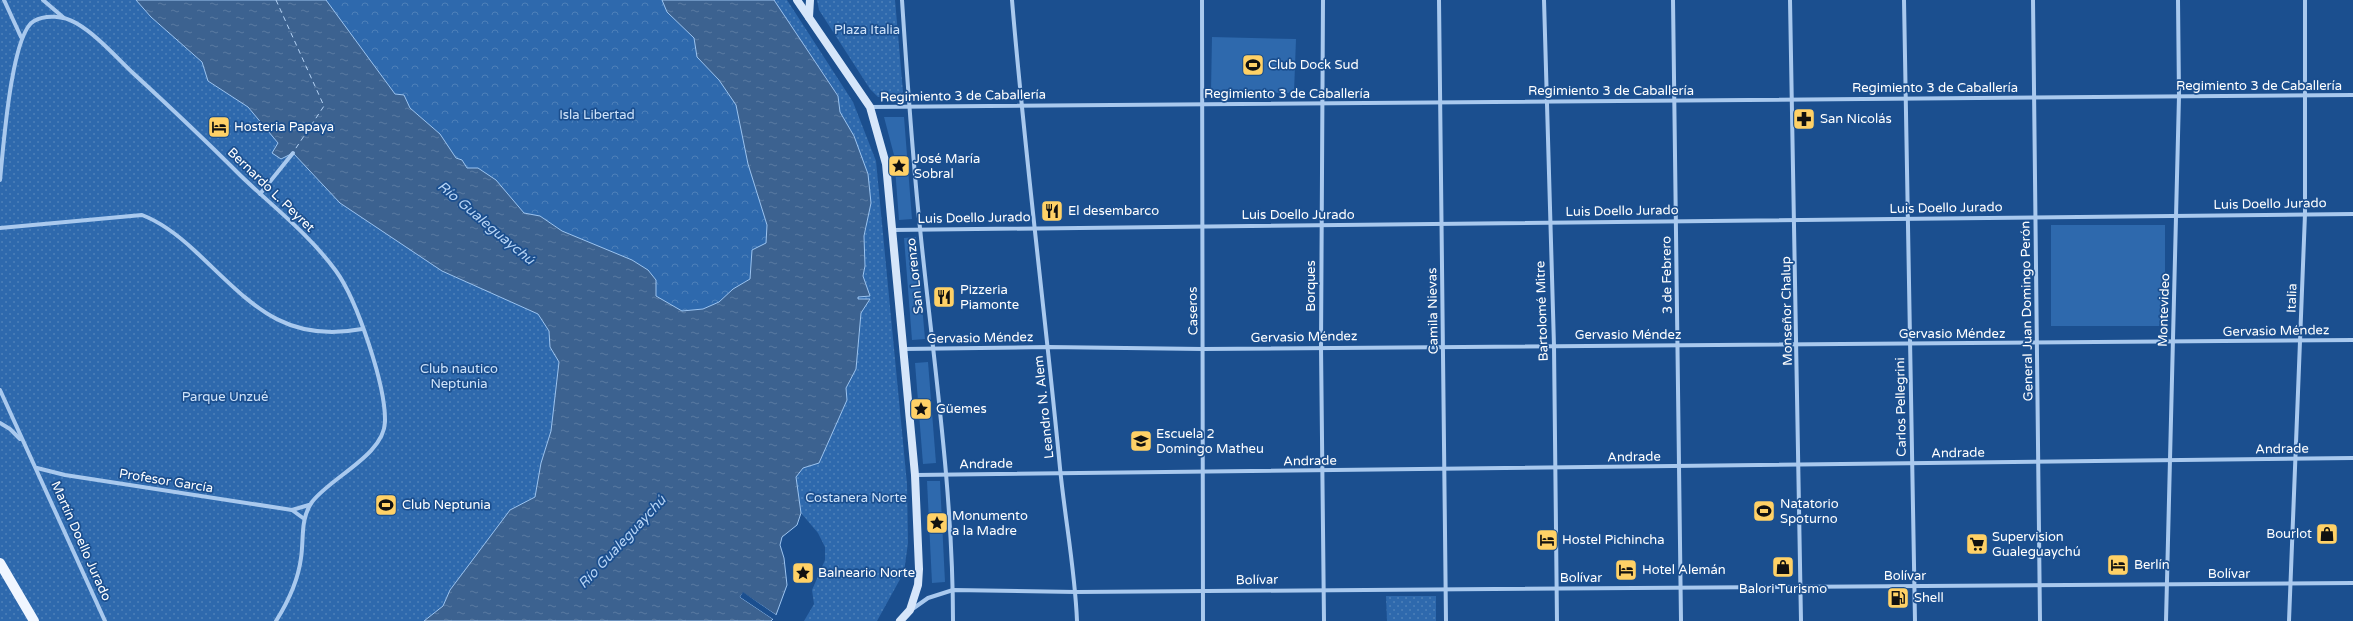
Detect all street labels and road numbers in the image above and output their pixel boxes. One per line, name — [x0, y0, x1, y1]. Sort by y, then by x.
street label: Regimiento 3 de Caballería — [2176, 78, 2342, 94]
street label: Regimiento 3 de Caballería — [1852, 80, 2018, 96]
street label: Regimiento 3 de Caballería — [1528, 83, 1694, 99]
street label: Regimiento 3 de Caballería — [1204, 86, 1370, 102]
street label: Regimiento 3 de Caballería — [880, 87, 1046, 105]
street label: Bernardo L. Peyret — [224, 144, 318, 236]
street label: Luis Doello Jurado — [2213, 195, 2327, 213]
street label: Luis Doello Jurado — [1889, 199, 2003, 217]
street label: Luis Doello Jurado — [1565, 202, 1679, 220]
street label: Luis Doello Jurado — [1241, 207, 1355, 223]
street label: Luis Doello Jurado — [917, 209, 1031, 227]
street label: General Juan Domingo Perón — [2017, 221, 2037, 401]
street label: 3 de Febrero — [1658, 236, 1676, 314]
street label: San Lorenzo — [903, 237, 927, 315]
street label: Monseñor Chalup — [1778, 256, 1796, 366]
street label: Borques — [1303, 260, 1319, 312]
street label: Bartolomé Mitre — [1532, 260, 1552, 362]
street label: Camila Nievas — [1424, 268, 1442, 354]
street label: Montevideo — [2155, 273, 2173, 347]
street label: Italia — [2283, 283, 2301, 313]
street label: Caseros — [1185, 286, 1201, 336]
street label: Gervasio Méndez — [2222, 322, 2330, 340]
street label: Gervasio Méndez — [1899, 326, 2005, 342]
street label: Gervasio Méndez — [1575, 327, 1681, 343]
street label: Gervasio Méndez — [1250, 328, 1358, 346]
street label: Gervasio Méndez — [926, 329, 1034, 347]
street label: Leandro N. Alem — [1031, 355, 1057, 459]
street label: Carlos Pellegrini — [1892, 357, 1910, 457]
street label: Andrade — [2255, 441, 2309, 457]
street label: Andrade — [1931, 445, 1985, 461]
street label: Andrade — [1607, 449, 1661, 465]
street label: Andrade — [1283, 453, 1337, 469]
street label: Andrade — [959, 456, 1013, 472]
street label: Profesor García — [118, 466, 214, 496]
street label: Martín Doello Jurado — [47, 479, 115, 603]
street label: Bolívar — [2208, 566, 2250, 582]
street label: Bolívar — [1884, 568, 1926, 584]
street label: Bolívar — [1560, 570, 1602, 586]
street label: Bolívar — [1236, 572, 1278, 588]

